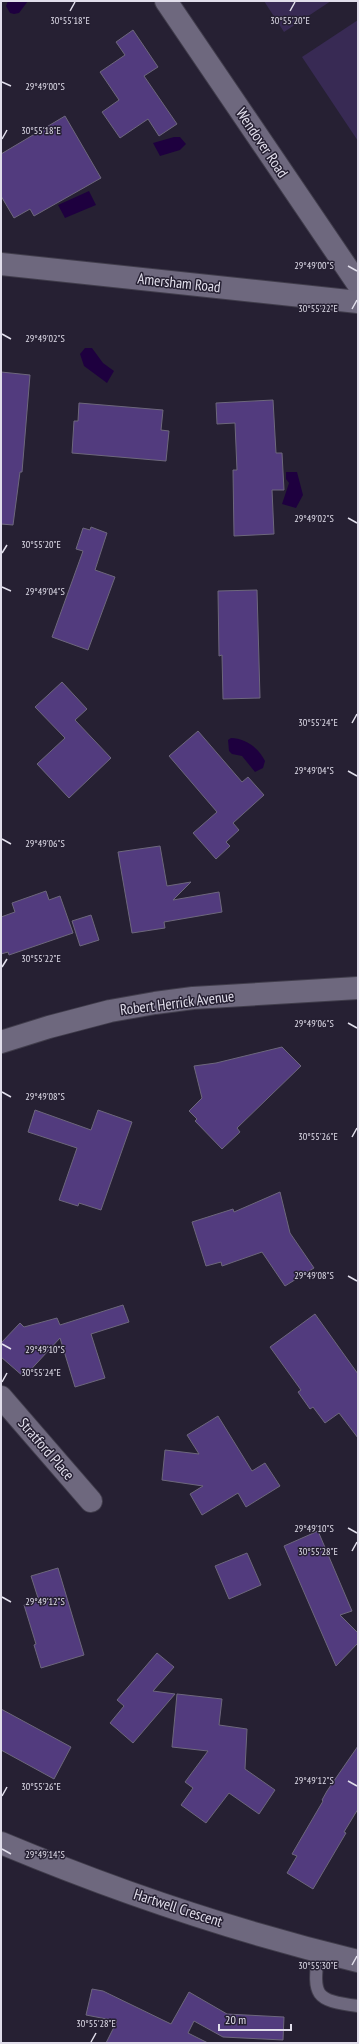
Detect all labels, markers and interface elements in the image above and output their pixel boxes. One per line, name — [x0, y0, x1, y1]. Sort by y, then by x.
text: 30°55'18"E — [50, 14, 90, 27]
text: 30°55'20"E — [270, 14, 310, 27]
text: 29°49'00"S — [25, 80, 65, 93]
street label: Wendover Road — [232, 104, 293, 181]
text: 30°55'18"E — [21, 124, 61, 137]
text: 29°49'00"S — [294, 259, 334, 272]
street label: Amersham Road — [137, 269, 222, 296]
text: 30°55'22"E — [298, 302, 338, 315]
text: 29°49'02"S — [25, 332, 65, 345]
text: 29°49'02"S — [294, 512, 334, 525]
text: 30°55'20"E — [21, 538, 61, 551]
text: 29°49'04"S — [25, 585, 65, 598]
text: 30°55'24"E — [298, 716, 338, 729]
text: 29°49'04"S — [294, 764, 334, 777]
text: 29°49'06"S — [25, 837, 65, 850]
text: 30°55'22"E — [21, 952, 61, 965]
street label: Robert Herrick Avenue — [119, 986, 235, 1019]
text: 29°49'06"S — [294, 1017, 334, 1030]
text: 29°49'08"S — [25, 1090, 65, 1103]
text: 30°55'26"E — [298, 1130, 338, 1143]
text: 29°49'08"S — [294, 1269, 334, 1282]
text: 29°49'10"S — [25, 1343, 65, 1356]
text: 30°55'24"E — [21, 1366, 61, 1379]
street label: Stratford Place — [14, 1414, 79, 1484]
text: 29°49'10"S — [294, 1522, 334, 1535]
text: 30°55'28"E — [298, 1545, 338, 1558]
text: 29°49'12"S — [25, 1595, 65, 1608]
text: 29°49'12"S — [294, 1774, 334, 1787]
text: 30°55'26"E — [21, 1780, 61, 1793]
text: 29°49'14"S — [25, 1848, 65, 1861]
street label: Hartwell Crescent — [132, 1884, 225, 1931]
text: 30°55'30"E — [298, 1959, 338, 1972]
scale bar — [219, 2006, 291, 2032]
text: 20 m — [225, 2012, 246, 2027]
text: 30°55'28"E — [76, 2017, 116, 2030]

